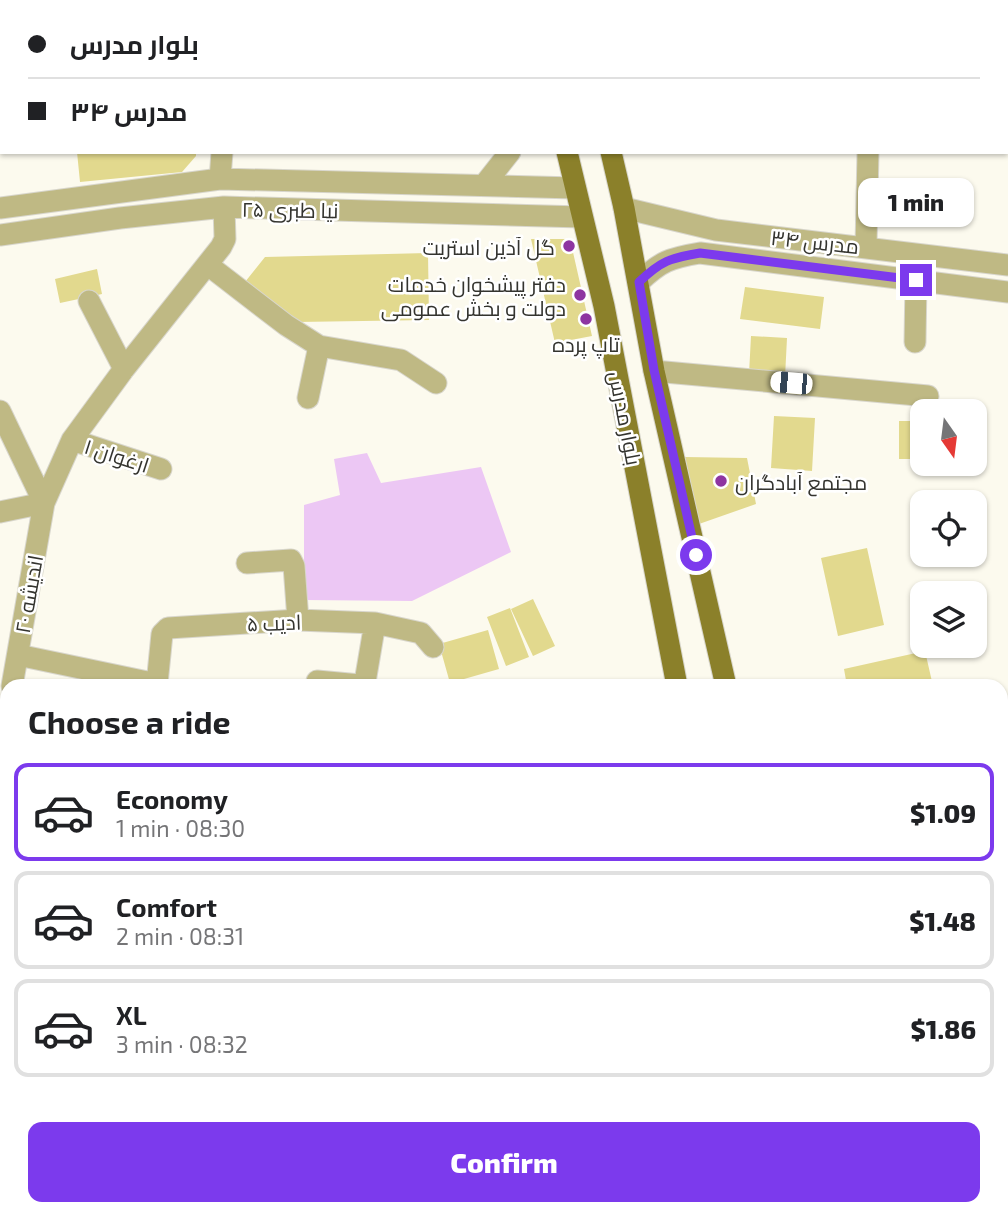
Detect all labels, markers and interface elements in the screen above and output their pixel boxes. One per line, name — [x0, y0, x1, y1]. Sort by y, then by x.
text: بلوار مدرس — [70, 28, 199, 59]
text: مدرس ۳۴ — [70, 95, 187, 126]
callout: 1 min — [858, 178, 974, 228]
text: 1 min — [888, 188, 944, 216]
street label: نیا طبری ۲۵ — [241, 196, 339, 224]
street label: مدرس ۳۴ — [769, 224, 860, 260]
place label: گل آذین استریت — [422, 234, 555, 261]
marker: گل آذین استریت — [561, 238, 577, 254]
route end — [900, 264, 932, 296]
place label: دفتر پیشخوان خدمات دولت و بخش عمومی — [381, 271, 566, 322]
marker: دفتر پیشخوان خدمات دولت و بخش عمومی — [572, 287, 588, 303]
marker: تاپ پرده — [578, 311, 594, 327]
place label: تاپ پرده — [552, 331, 620, 359]
street label: بلوار مدرس — [603, 369, 647, 468]
car — [770, 371, 813, 395]
north arrow — [910, 399, 987, 476]
map controls — [910, 399, 987, 658]
street label: ارغوان ۱ — [81, 433, 153, 479]
place label: مجتمع آبادگران — [735, 469, 867, 497]
marker: مجتمع آبادگران — [713, 473, 729, 489]
button: locate — [910, 490, 987, 567]
route start — [680, 539, 712, 571]
street label: اندیشه ۲۰ — [9, 553, 47, 635]
button: layers — [910, 581, 987, 658]
street label: ادیب ۵ — [246, 609, 302, 635]
text: Choose a ride — [28, 702, 231, 740]
icon: car — [32, 781, 95, 844]
text: Economy — [116, 783, 228, 814]
text: $1.09 — [910, 797, 976, 828]
text: 1 min · 08:30 — [116, 814, 245, 842]
icon: car — [32, 889, 95, 952]
text: Comfort — [116, 891, 217, 922]
text: $1.48 — [909, 905, 976, 936]
text: 2 min · 08:31 — [116, 922, 244, 950]
icon: car — [32, 997, 95, 1060]
text: XL — [116, 999, 147, 1030]
text: $1.86 — [910, 1013, 976, 1044]
text: 3 min · 08:32 — [116, 1030, 248, 1058]
button: Confirm — [28, 1122, 980, 1202]

